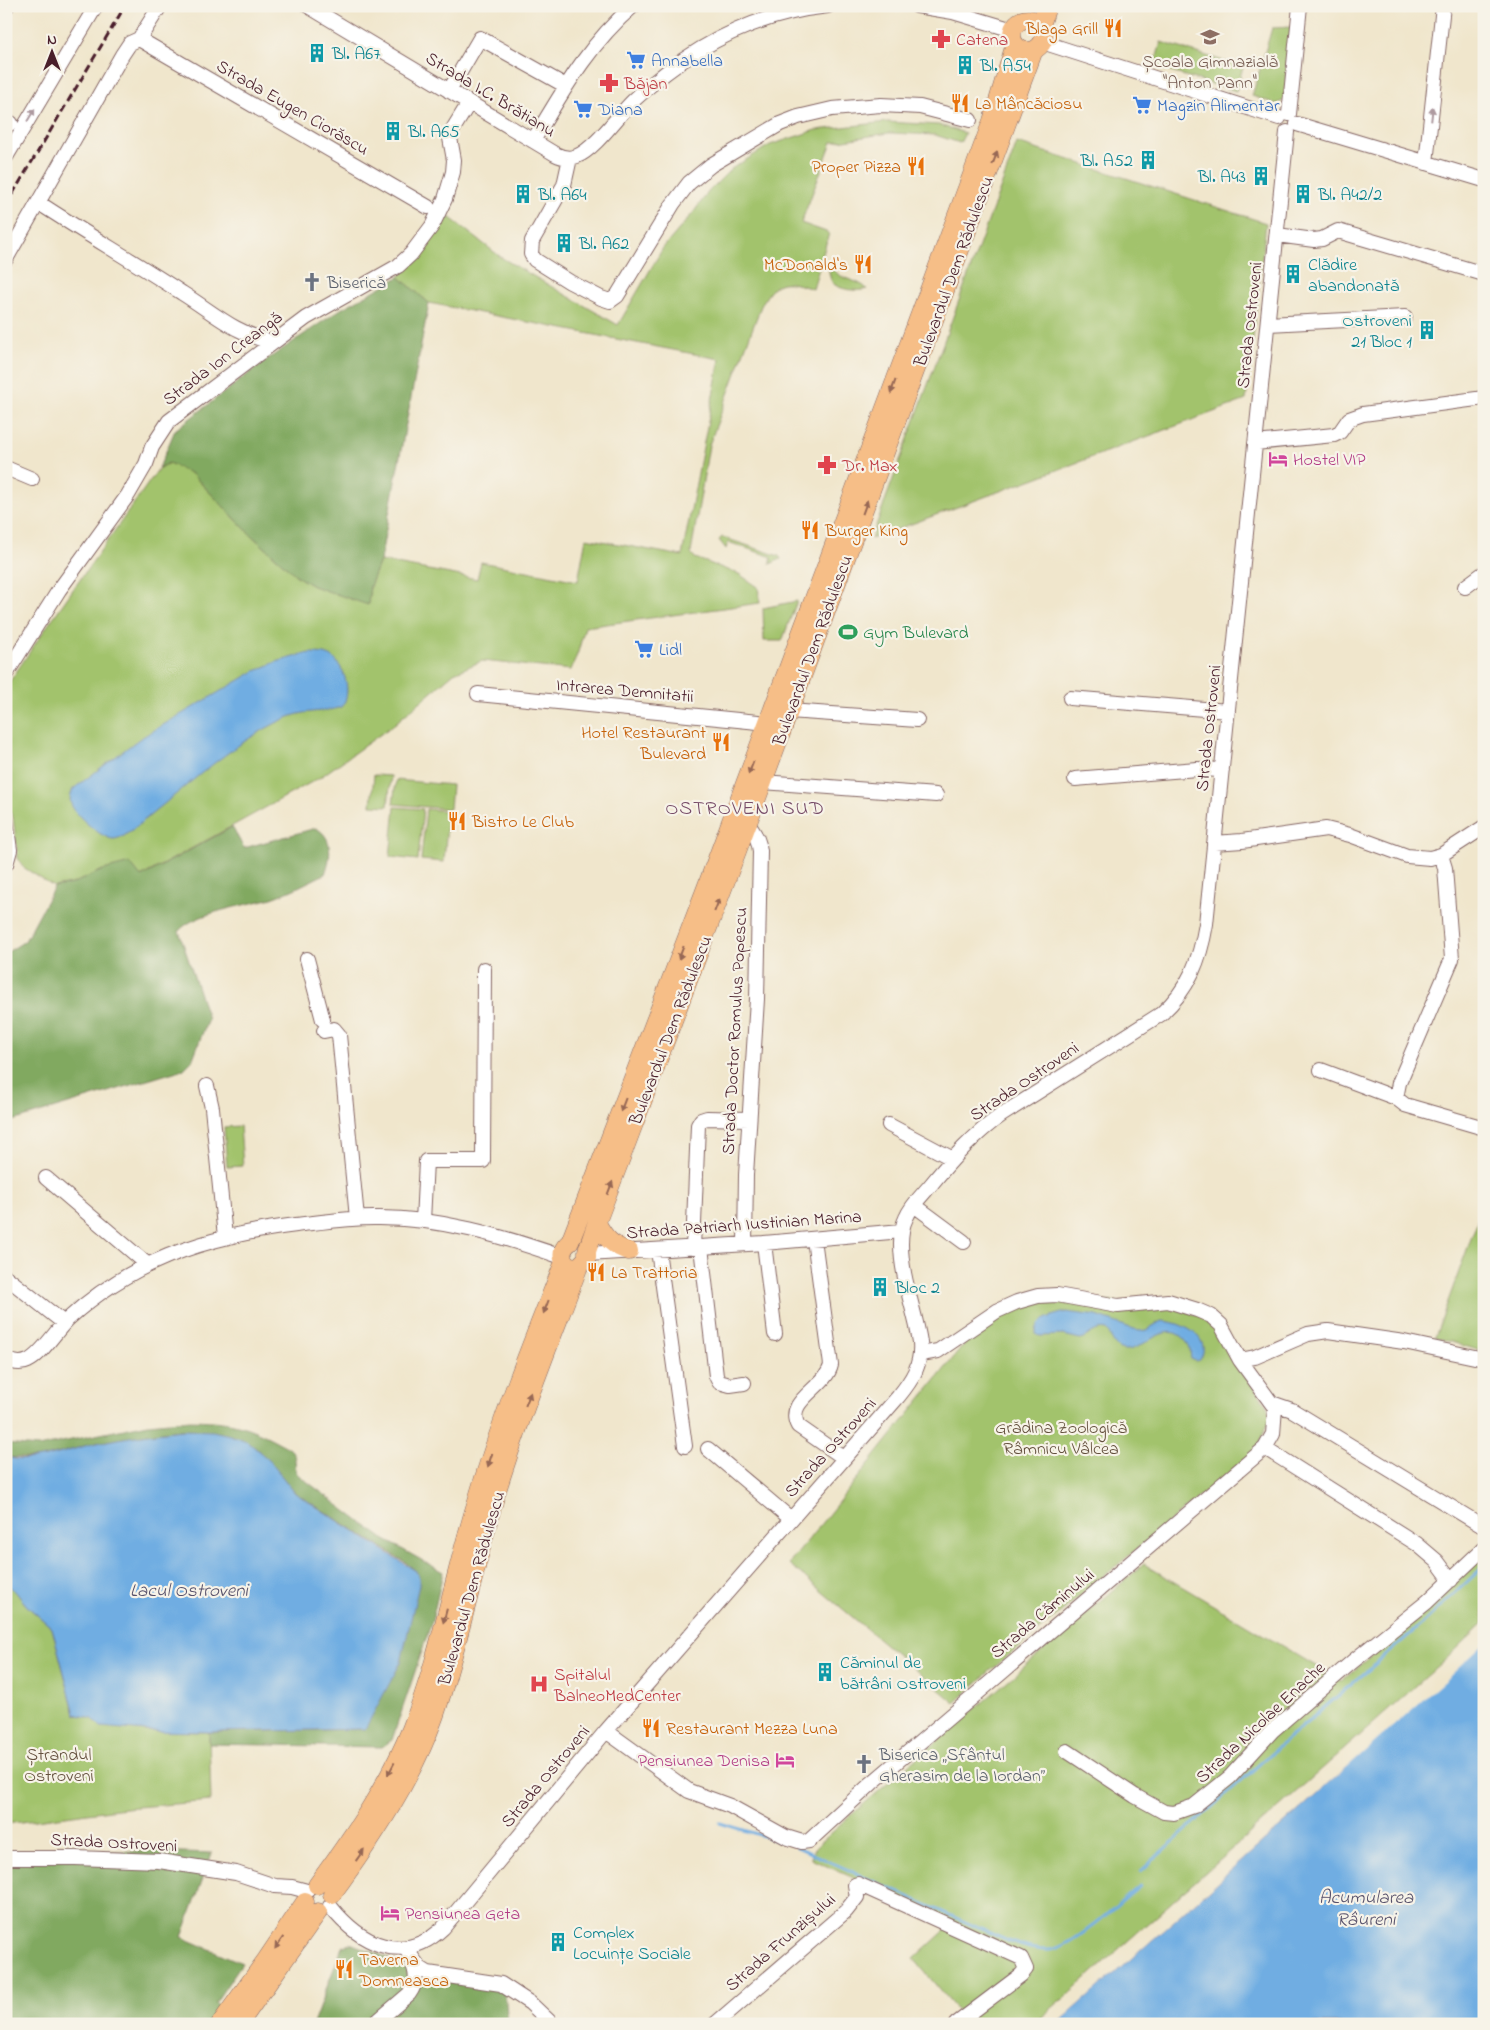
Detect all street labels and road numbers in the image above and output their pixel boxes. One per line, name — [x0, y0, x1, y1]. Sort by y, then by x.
street label: Strada I.C. Brătianu — [420, 46, 560, 145]
street label: Strada Eugen Ciorăscu — [210, 54, 373, 164]
street label: Bulevardul Dem Rădulescu — [908, 173, 1002, 372]
street label: Strada Ostroveni — [1231, 261, 1271, 390]
street label: Strada Ion Creangă — [158, 306, 289, 414]
street label: Bulevardul Dem Rădulescu — [767, 552, 861, 751]
street label: Strada Ostroveni — [1190, 664, 1230, 793]
street label: Intrarea Demnitatii — [555, 673, 695, 711]
street label: Strada Doctor Romulus Popescu — [717, 907, 755, 1155]
street label: Bulevardul Dem Rădulescu — [623, 932, 720, 1130]
street label: Strada Ostroveni — [965, 1036, 1085, 1129]
street label: Strada Patriarh Iustinian Marina — [626, 1205, 863, 1247]
street label: Strada Ostroveni — [779, 1392, 884, 1504]
street label: Bulevardul Dem Rădulescu — [432, 1488, 513, 1690]
street label: Strada Căminului — [985, 1563, 1101, 1666]
street label: Strada Nicolae Enache — [1191, 1656, 1333, 1791]
street label: Strada Ostroveni — [496, 1720, 597, 1834]
street label: Strada Ostroveni — [50, 1828, 178, 1860]
street label: Strada Frunzișului — [720, 1888, 842, 1999]

